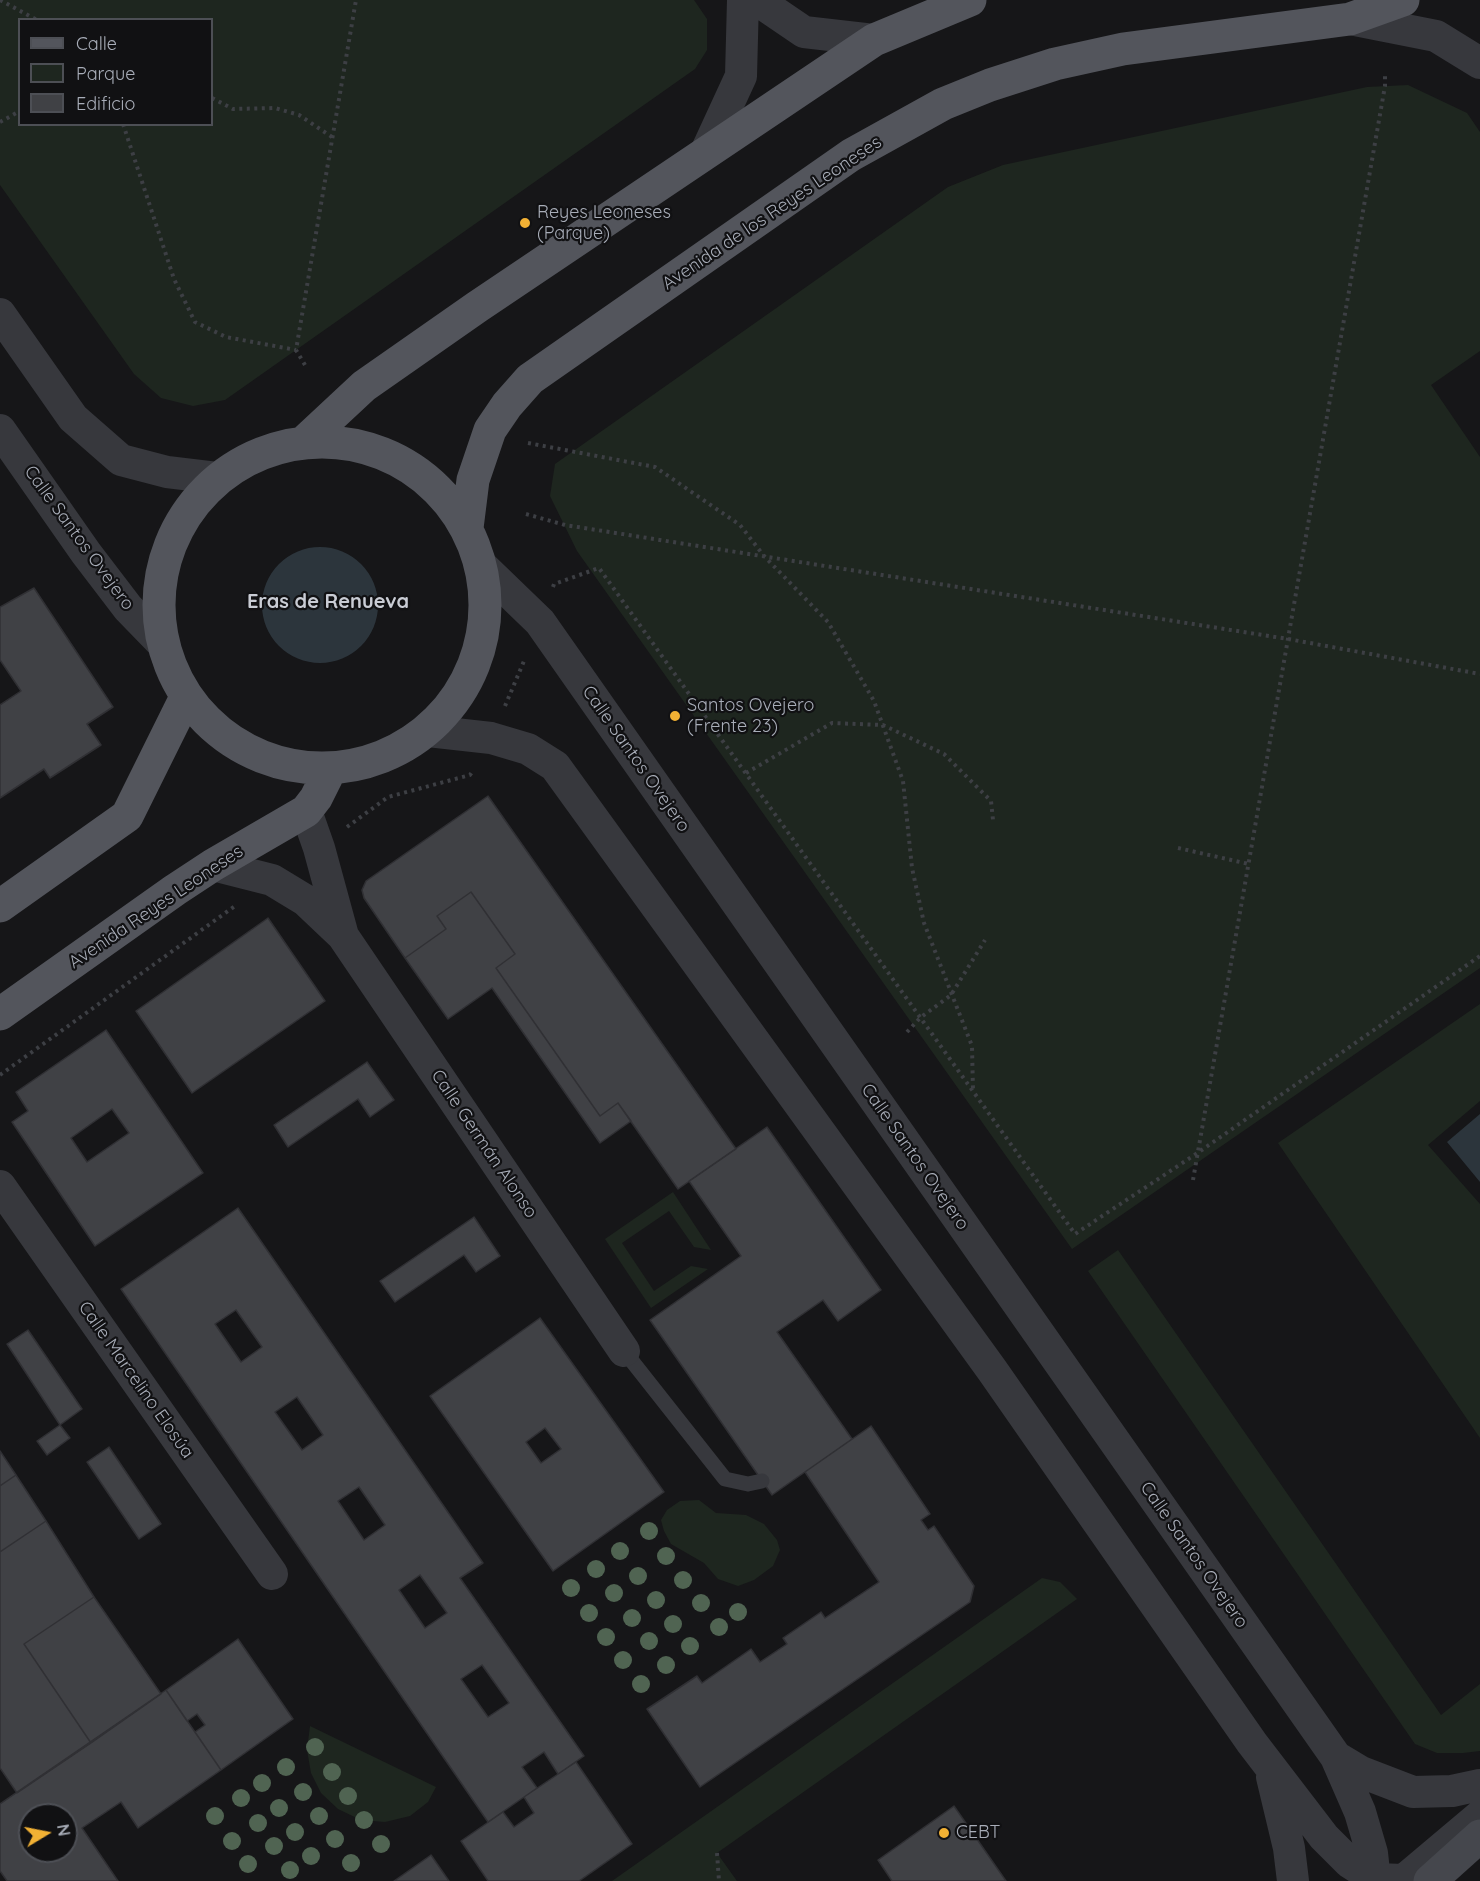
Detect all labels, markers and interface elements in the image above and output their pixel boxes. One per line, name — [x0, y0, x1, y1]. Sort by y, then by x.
legend — [18, 18, 213, 126]
text: Calle — [76, 32, 117, 55]
text: Parque — [76, 62, 135, 85]
text: Edificio — [76, 92, 135, 115]
street label: Avenida de los Reyes Leoneses — [658, 131, 886, 295]
place label: Reyes Leoneses (Parque) — [537, 202, 671, 244]
marker: Reyes Leoneses (Parque) — [518, 216, 532, 230]
street label: Calle Santos Ovejero — [19, 462, 139, 614]
district label: Eras de Renueva — [247, 590, 409, 614]
street label: Calle Santos Ovejero — [577, 682, 695, 836]
place label: Santos Ovejero (Frente 23) — [687, 695, 814, 738]
marker: Santos Ovejero (Frente 23) — [668, 709, 682, 723]
street label: Avenida Reyes Leoneses — [65, 841, 247, 973]
street label: Calle Germán Alonso — [426, 1066, 542, 1222]
street label: Calle Santos Ovejero — [856, 1080, 974, 1234]
street label: Calle Marcelino Elosúa — [74, 1297, 198, 1463]
street label: Calle Santos Ovejero — [1135, 1478, 1253, 1632]
north arrow — [18, 1803, 78, 1863]
place label: CEBT — [956, 1822, 1000, 1844]
text: N — [53, 1823, 75, 1838]
marker: CEBT — [937, 1826, 951, 1840]

